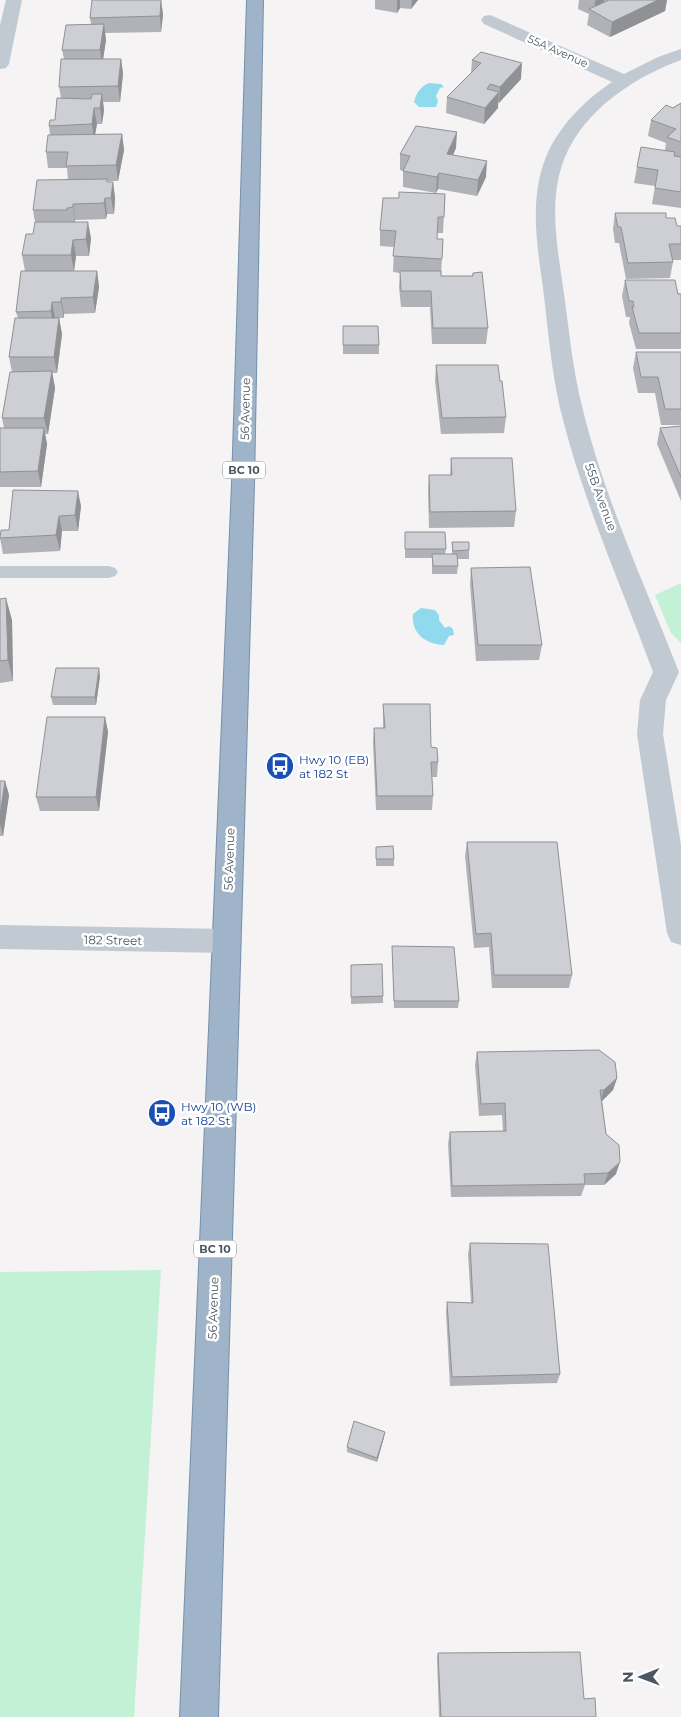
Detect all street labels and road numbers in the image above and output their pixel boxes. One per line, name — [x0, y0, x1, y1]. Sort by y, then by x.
street label: 55A Avenue — [526, 31, 591, 71]
street label: 56 Avenue — [237, 378, 253, 440]
street label: 55B Avenue — [582, 461, 620, 533]
road number: BC 10 — [223, 462, 265, 478]
street label: 56 Avenue — [220, 827, 238, 891]
street label: 182 Street — [84, 932, 142, 948]
road number: BC 10 — [194, 1240, 236, 1258]
street label: 56 Avenue — [204, 1276, 222, 1340]

